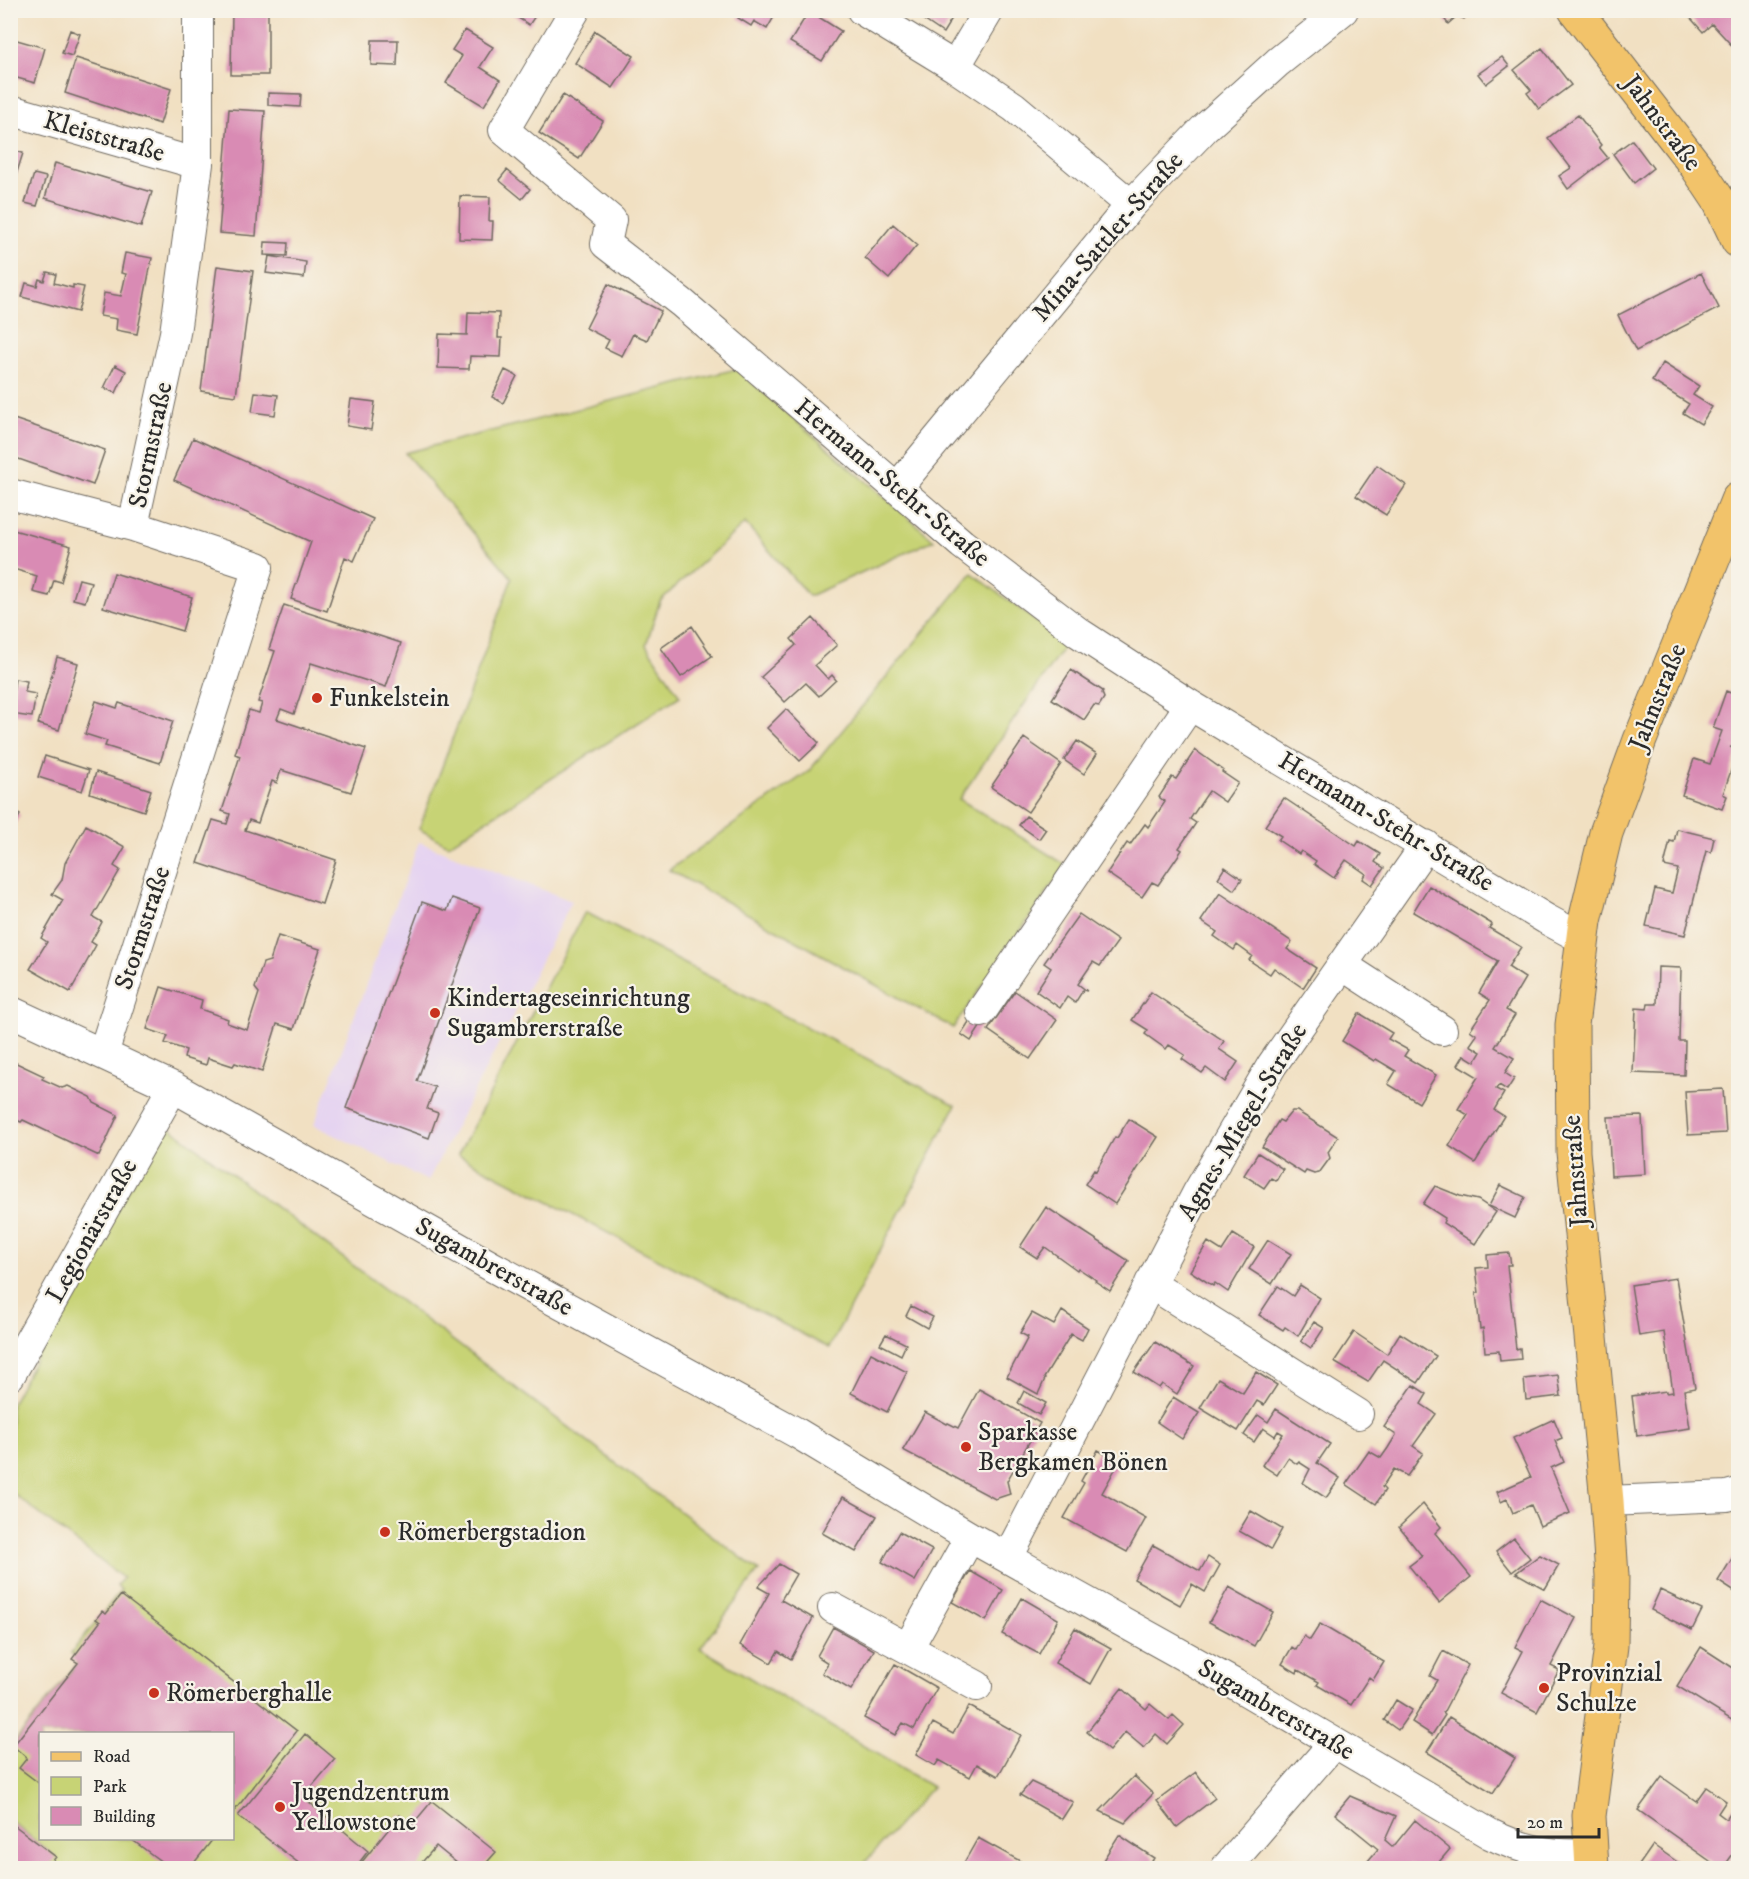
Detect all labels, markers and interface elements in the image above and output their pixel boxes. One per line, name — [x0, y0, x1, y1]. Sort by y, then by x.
street label: Jahnstraße — [1614, 67, 1709, 178]
street label: Kleiststraße — [40, 104, 168, 170]
street label: Mina-Sattler-Straße — [1025, 145, 1191, 329]
street label: Stormstraße — [122, 379, 180, 511]
street label: Hermann-Stehr-Straße — [787, 391, 997, 575]
street label: Jahnstraße — [1621, 639, 1694, 757]
place label: Funkelstein — [329, 682, 450, 715]
marker: Funkelstein — [310, 691, 324, 705]
street label: Hermann-Stehr-Straße — [1272, 745, 1500, 899]
street label: Stormstraße — [108, 862, 178, 994]
place label: Kindertageseinrichtung Sugambrerstraße — [447, 982, 690, 1045]
marker: Kindertageseinrichtung Sugambrerstraße — [428, 1006, 442, 1020]
street label: Agnes-Miegel-Straße — [1171, 1017, 1315, 1227]
street label: Jahnstraße — [1556, 1114, 1597, 1230]
street label: Legionärstraße — [39, 1153, 145, 1309]
street label: Sugambrerstraße — [409, 1210, 579, 1324]
place label: Sparkasse Bergkamen Bönen — [978, 1416, 1168, 1479]
marker: Sparkasse Bergkamen Bönen — [959, 1440, 973, 1454]
place label: Römerbergstadion — [397, 1516, 586, 1549]
marker: Römerbergstadion — [378, 1525, 392, 1539]
street label: Sugambrerstraße — [1192, 1652, 1360, 1768]
place label: Provinzial Schulze — [1556, 1657, 1662, 1720]
place label: Römerberghalle — [166, 1677, 332, 1710]
marker: Provinzial Schulze — [1537, 1681, 1551, 1695]
marker: Römerberghalle — [147, 1686, 161, 1700]
legend — [39, 1732, 234, 1840]
text: Road — [93, 1746, 130, 1768]
text: Park — [93, 1776, 127, 1798]
place label: Jugendzentrum Yellowstone — [290, 1776, 450, 1839]
marker: Jugendzentrum Yellowstone — [273, 1800, 287, 1814]
scale bar — [1518, 1801, 1599, 1839]
text: Building — [93, 1806, 155, 1828]
text: 20 m — [1527, 1812, 1563, 1834]

